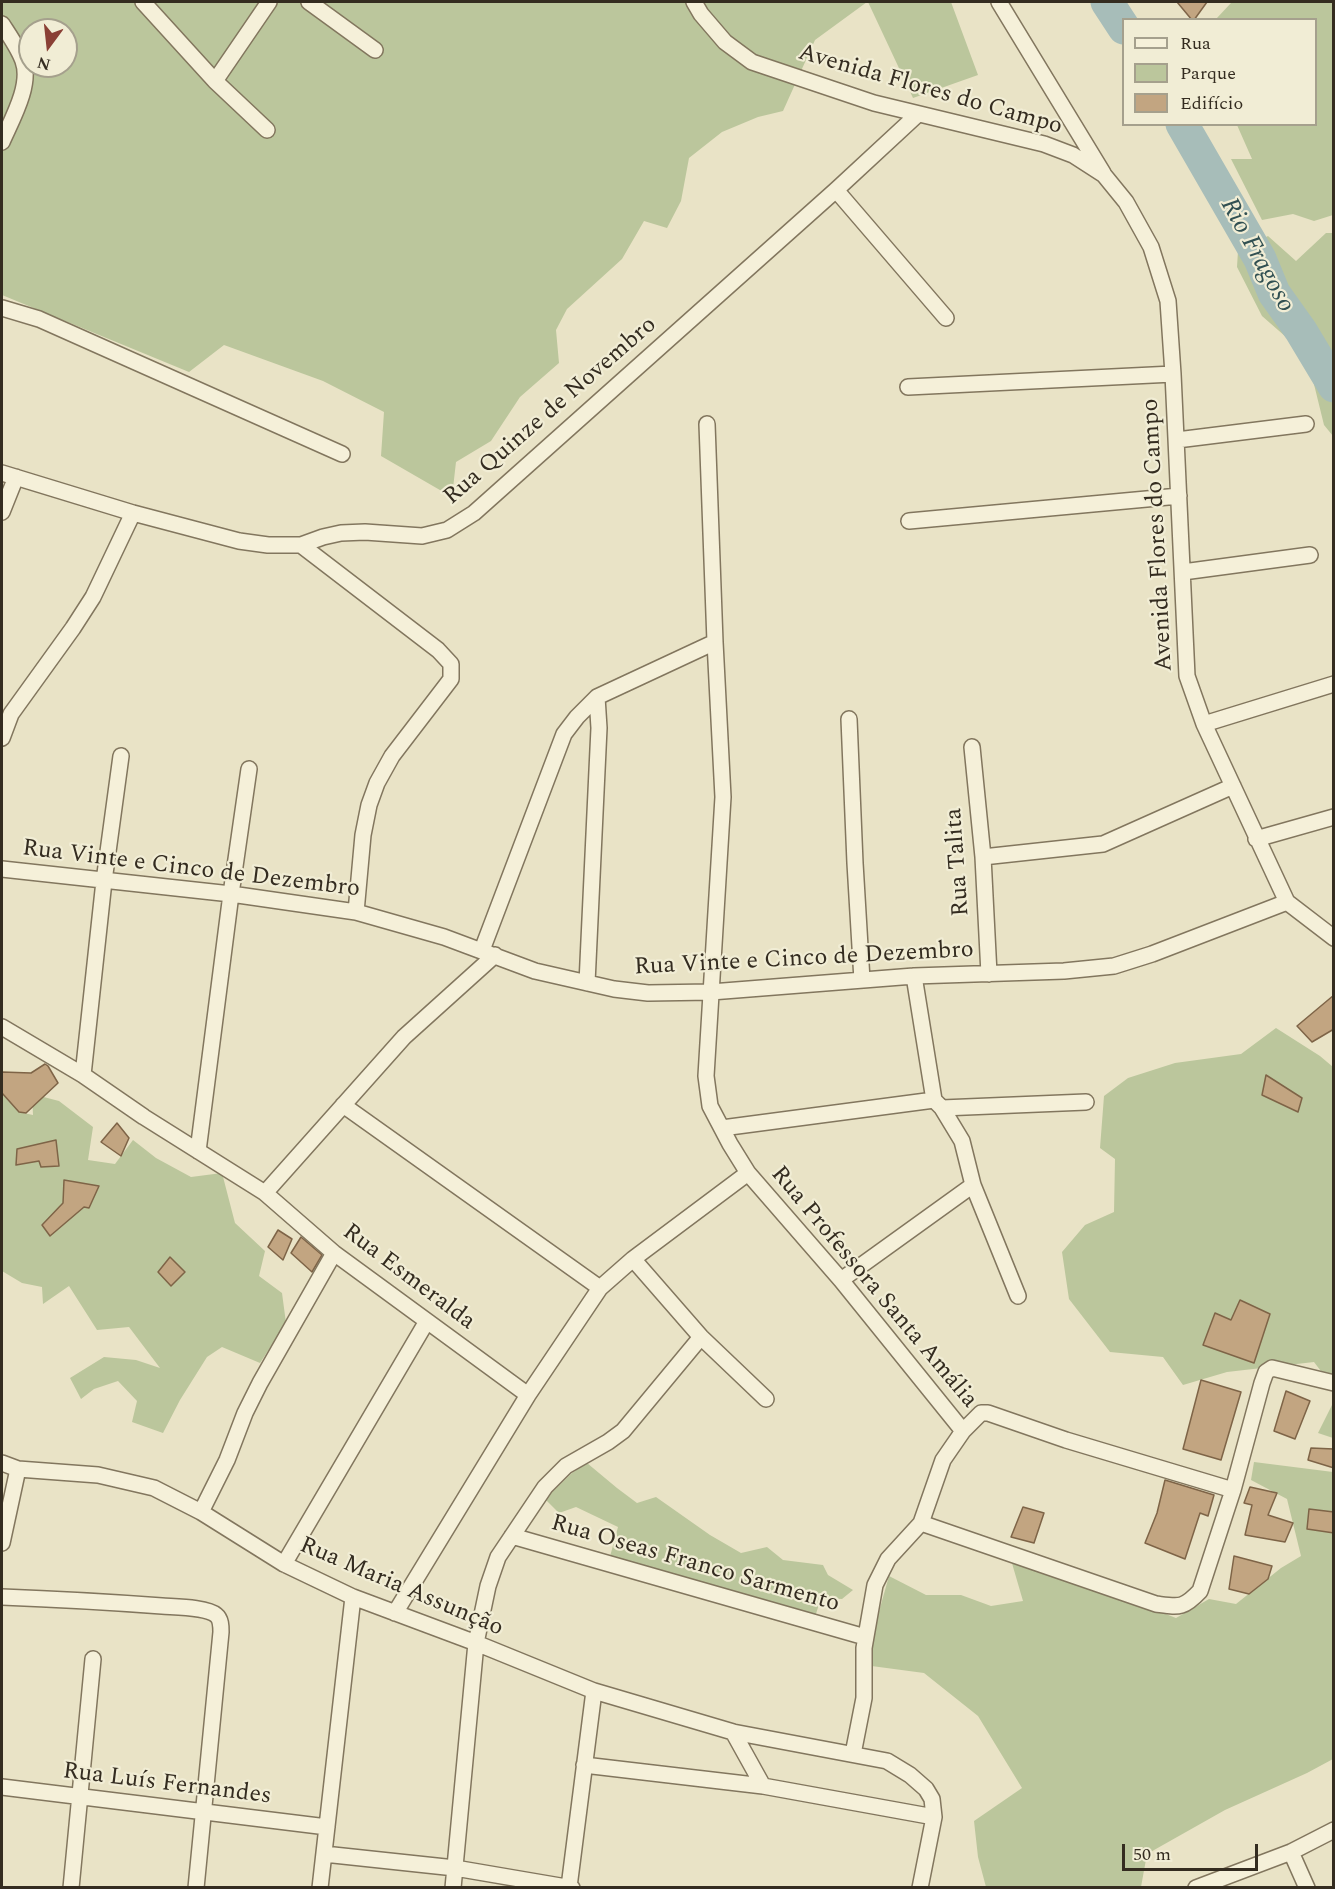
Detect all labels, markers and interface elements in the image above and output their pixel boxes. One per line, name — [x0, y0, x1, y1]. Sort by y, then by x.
north arrow — [18, 18, 78, 78]
legend — [1122, 18, 1317, 126]
text: Rua — [1180, 30, 1211, 57]
street label: Avenida Flores do Campo — [795, 39, 1065, 143]
text: N — [34, 50, 53, 77]
text: Parque — [1180, 60, 1236, 87]
text: Edifício — [1180, 90, 1243, 117]
water label: Rio Fragoso — [1212, 193, 1300, 319]
street label: Rua Quinze de Novembro — [439, 312, 663, 512]
street label: Avenida Flores do Campo — [1137, 398, 1181, 672]
street label: Rua Talita — [941, 807, 977, 917]
street label: Rua Vinte e Cinco de Dezembro — [21, 835, 361, 905]
street label: Rua Vinte e Cinco de Dezembro — [634, 937, 974, 983]
street label: Rua Professora Santa Amália — [763, 1161, 983, 1415]
street label: Rua Esmeralda — [336, 1219, 480, 1337]
street label: Rua Oseas Franco Sarmento — [547, 1510, 843, 1620]
street label: Rua Maria Assunção — [295, 1532, 507, 1644]
street label: Rua Luís Fernandes — [61, 1758, 273, 1812]
scale bar — [1125, 1832, 1262, 1870]
text: 50 m — [1133, 1841, 1171, 1868]

